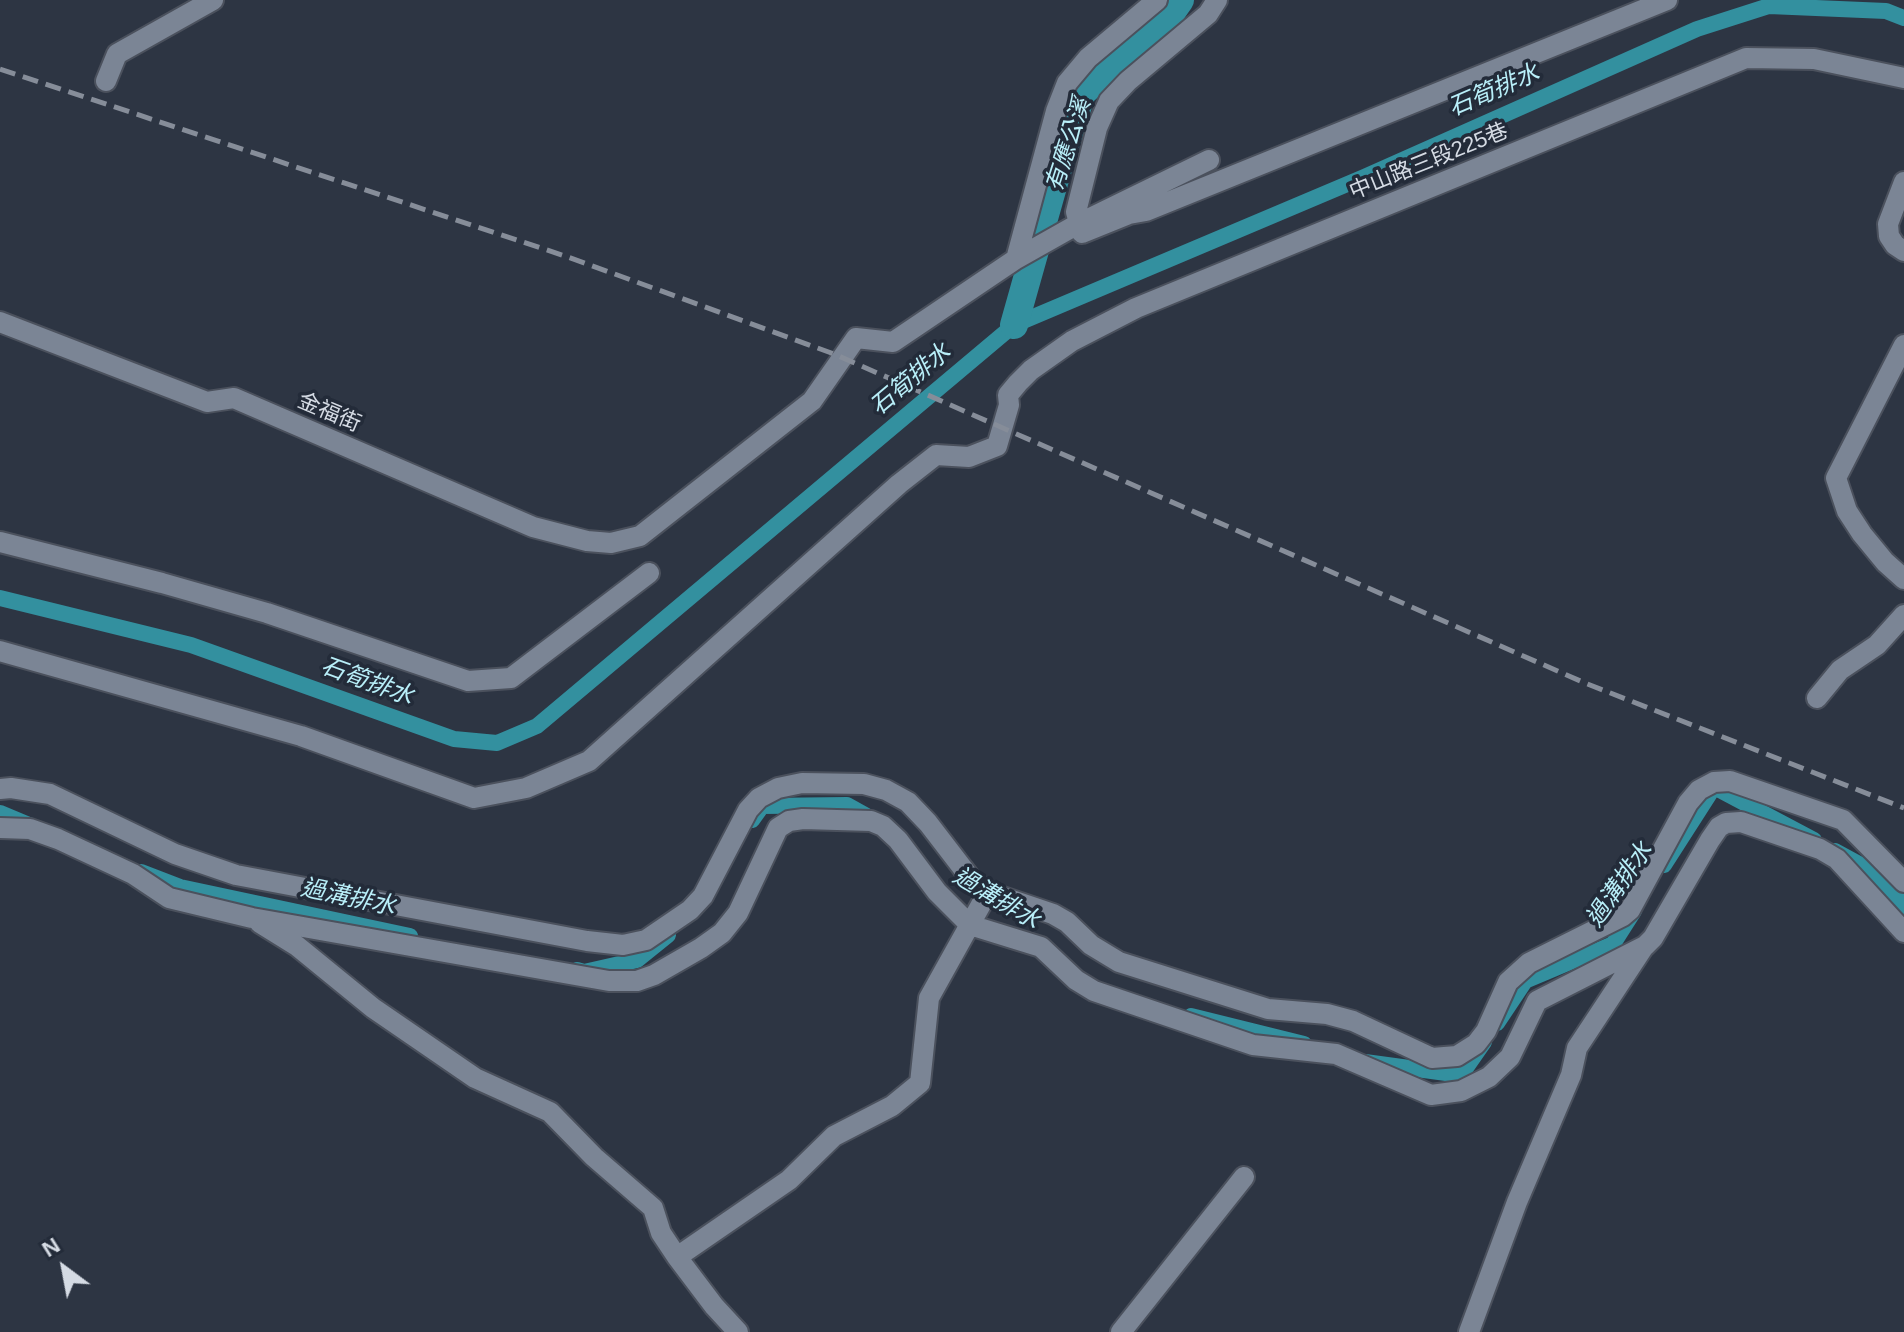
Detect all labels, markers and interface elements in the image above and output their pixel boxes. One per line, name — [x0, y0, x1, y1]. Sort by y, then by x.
water label: 石筍排水 — [1444, 59, 1544, 123]
water label: 有應公溪 — [1040, 95, 1098, 195]
street label: 中山路三段225巷 — [1346, 118, 1512, 206]
water label: 石筍排水 — [865, 338, 957, 422]
street label: 金福街 — [293, 388, 365, 438]
water label: 石筍排水 — [317, 652, 417, 712]
water label: 過溝排水 — [1581, 837, 1659, 933]
water label: 過溝排水 — [947, 862, 1045, 936]
water label: 過溝排水 — [298, 874, 398, 922]
north arrow — [24, 1228, 104, 1308]
text: N — [38, 1232, 64, 1262]

